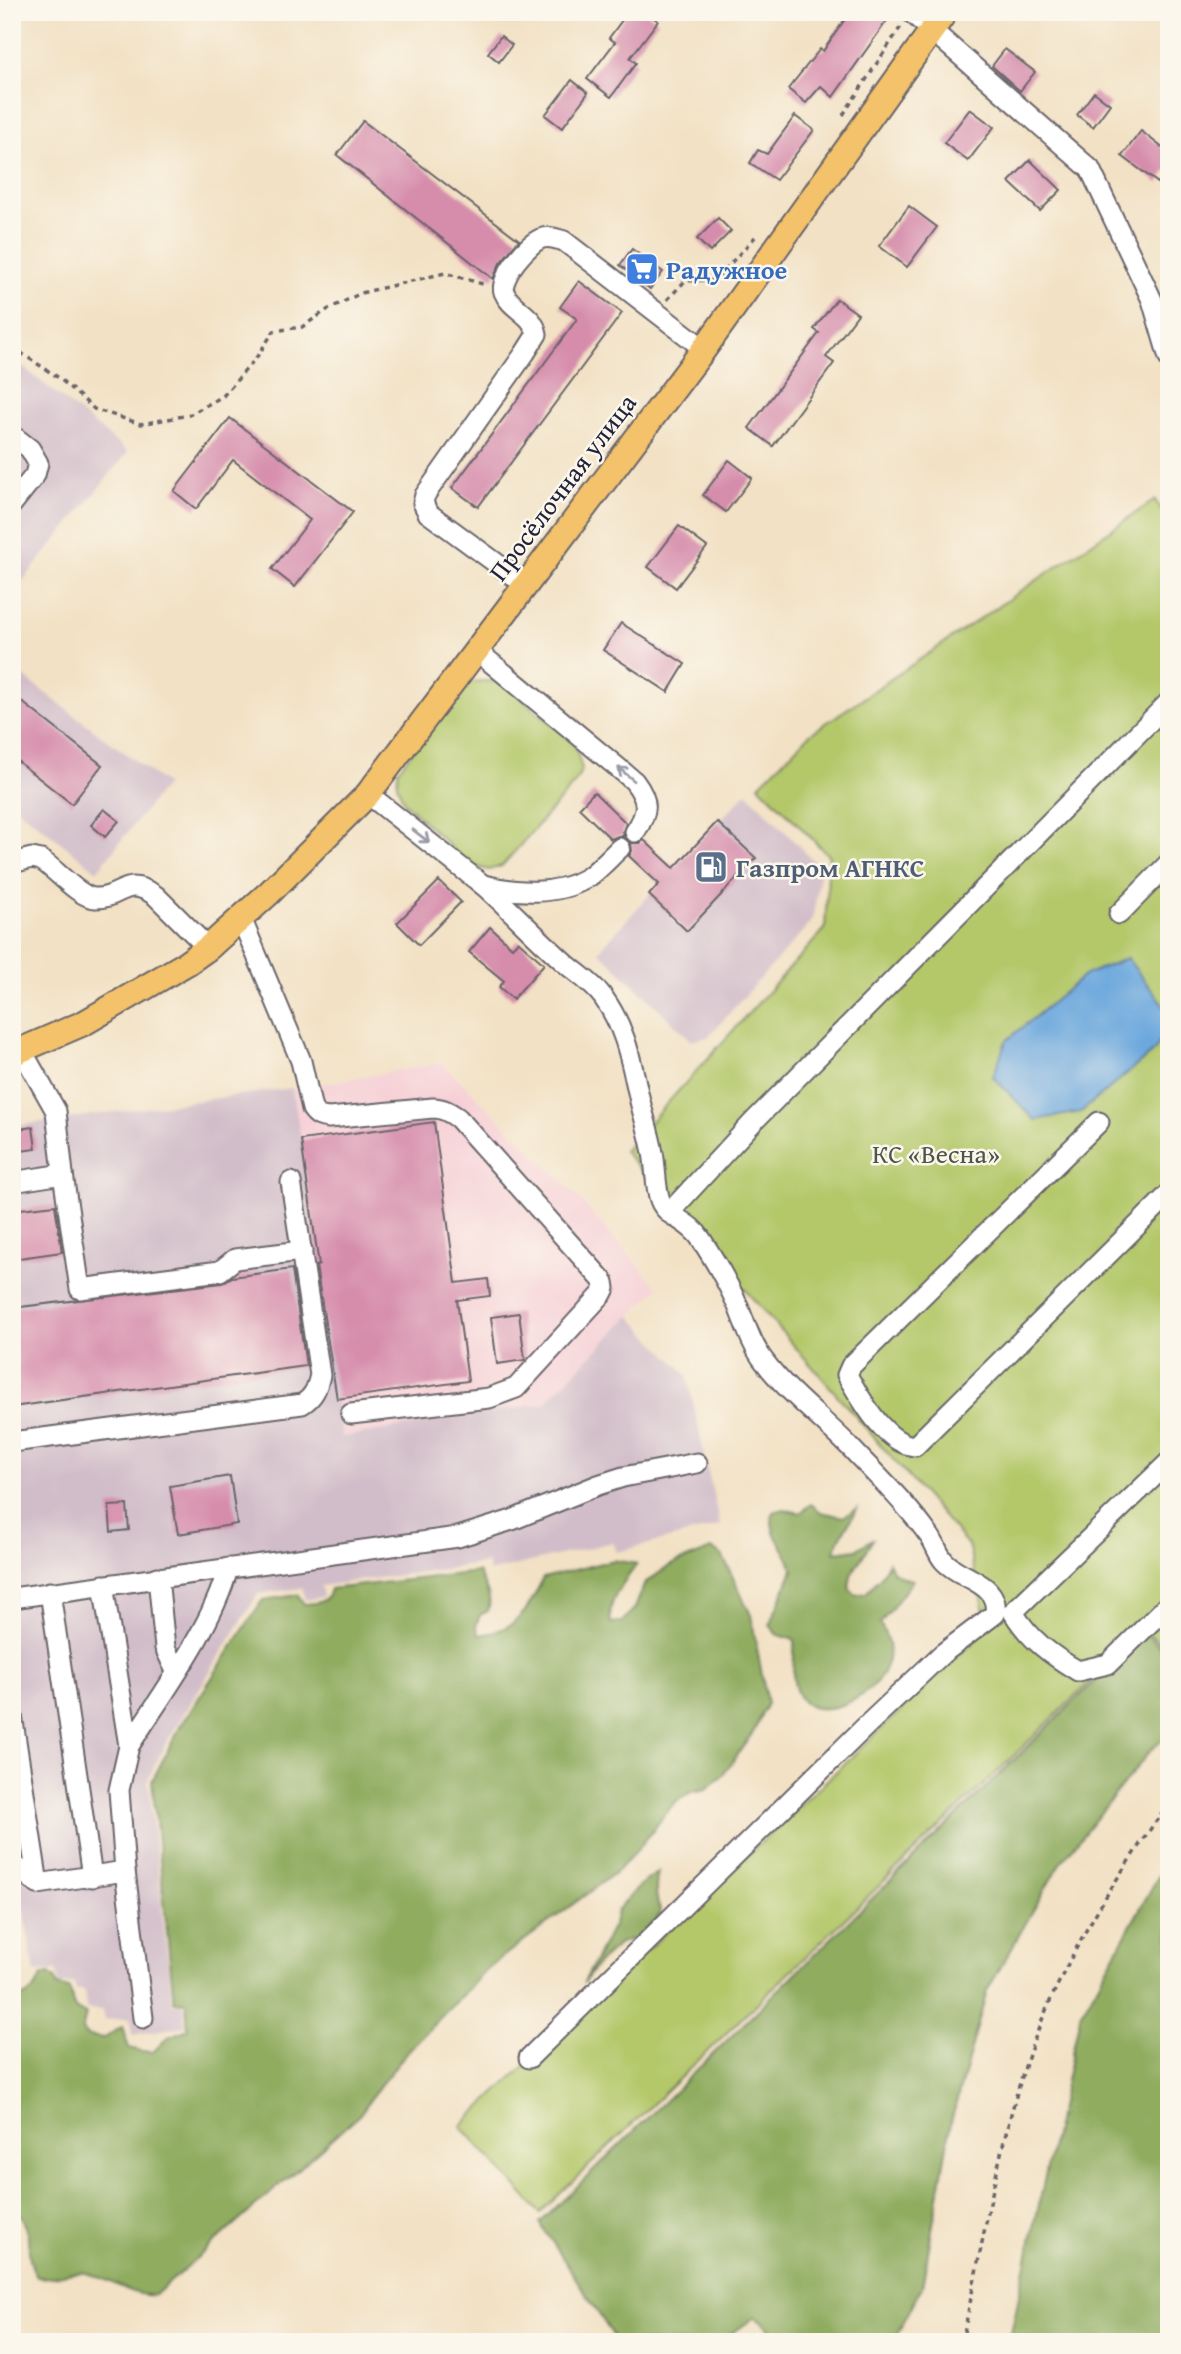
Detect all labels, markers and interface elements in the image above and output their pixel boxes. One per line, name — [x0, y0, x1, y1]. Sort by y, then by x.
supermarket icon: Радужное — [623, 250, 661, 288]
place label: Радужное — [666, 250, 788, 289]
street label: Просёлочная улица — [478, 385, 646, 589]
one-way arrow — [617, 766, 635, 782]
one-way arrow — [412, 829, 430, 844]
fuel station icon: Газпром АГНКС — [692, 848, 730, 886]
place label: Газпром АГНКС — [736, 848, 925, 887]
park label: КС «Весна» — [872, 1134, 1000, 1173]

